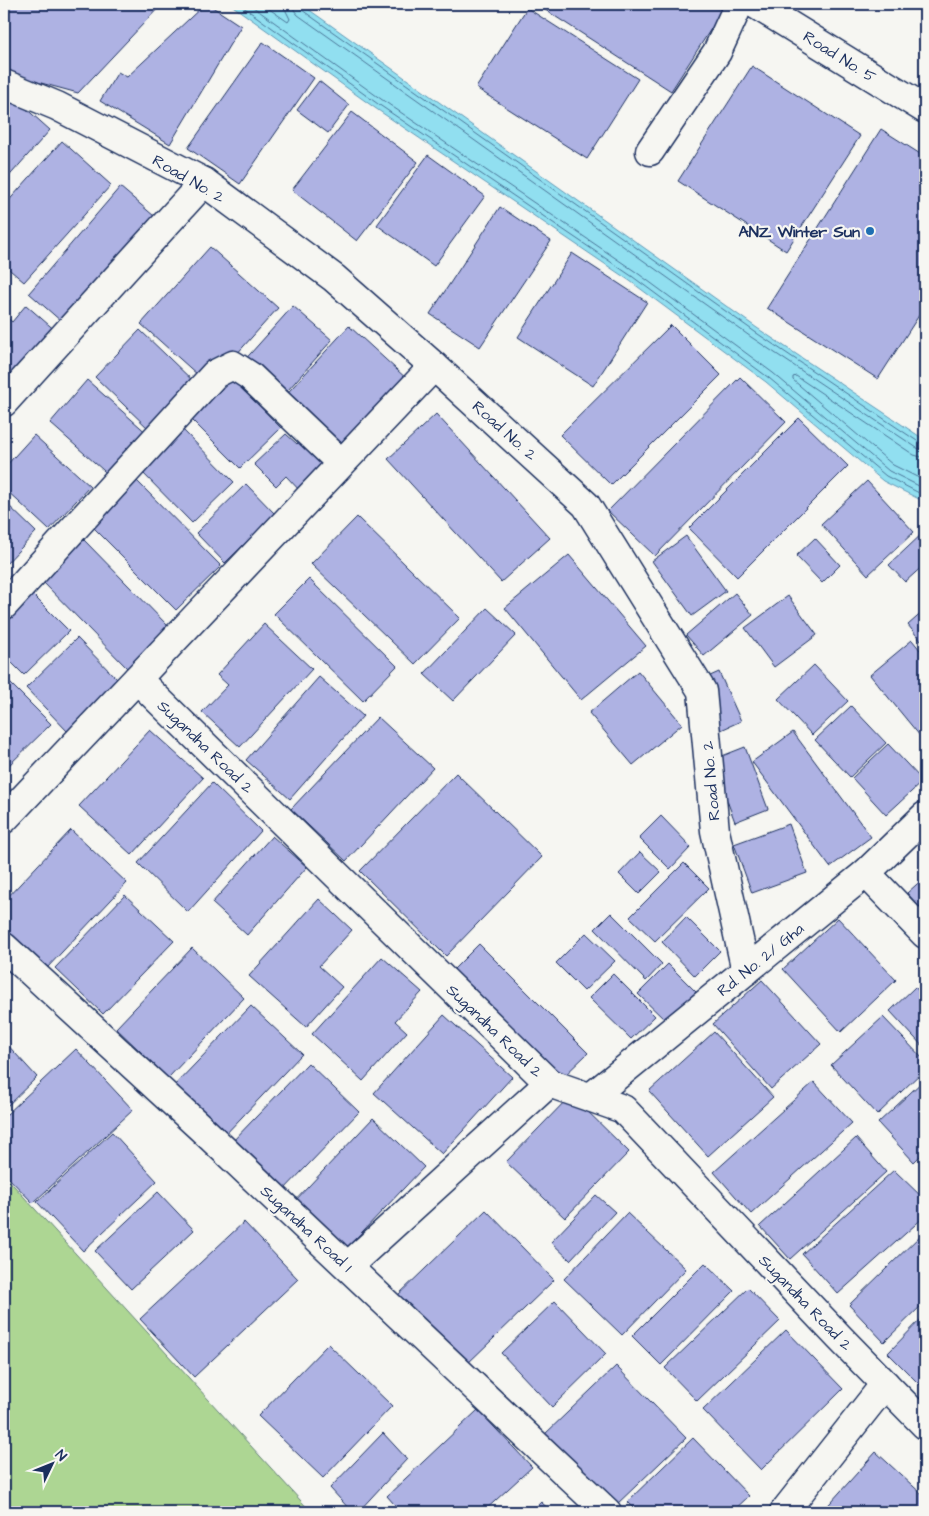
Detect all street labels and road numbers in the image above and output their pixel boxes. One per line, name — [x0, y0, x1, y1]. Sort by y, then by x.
street label: Road No. 5 — [799, 26, 881, 88]
street label: Road No. 2 — [148, 149, 229, 208]
street label: Road No. 2 — [467, 396, 541, 466]
street label: Sugandha Road 2 — [152, 695, 258, 799]
street label: Road No. 2 — [697, 740, 725, 822]
street label: Rd. No. 2/ Gha — [713, 918, 809, 1002]
street label: Sugandha Road 2 — [441, 979, 547, 1083]
street label: Sugandha Road 1 — [255, 1180, 357, 1278]
street label: Sugandha Road 2 — [753, 1250, 857, 1356]

